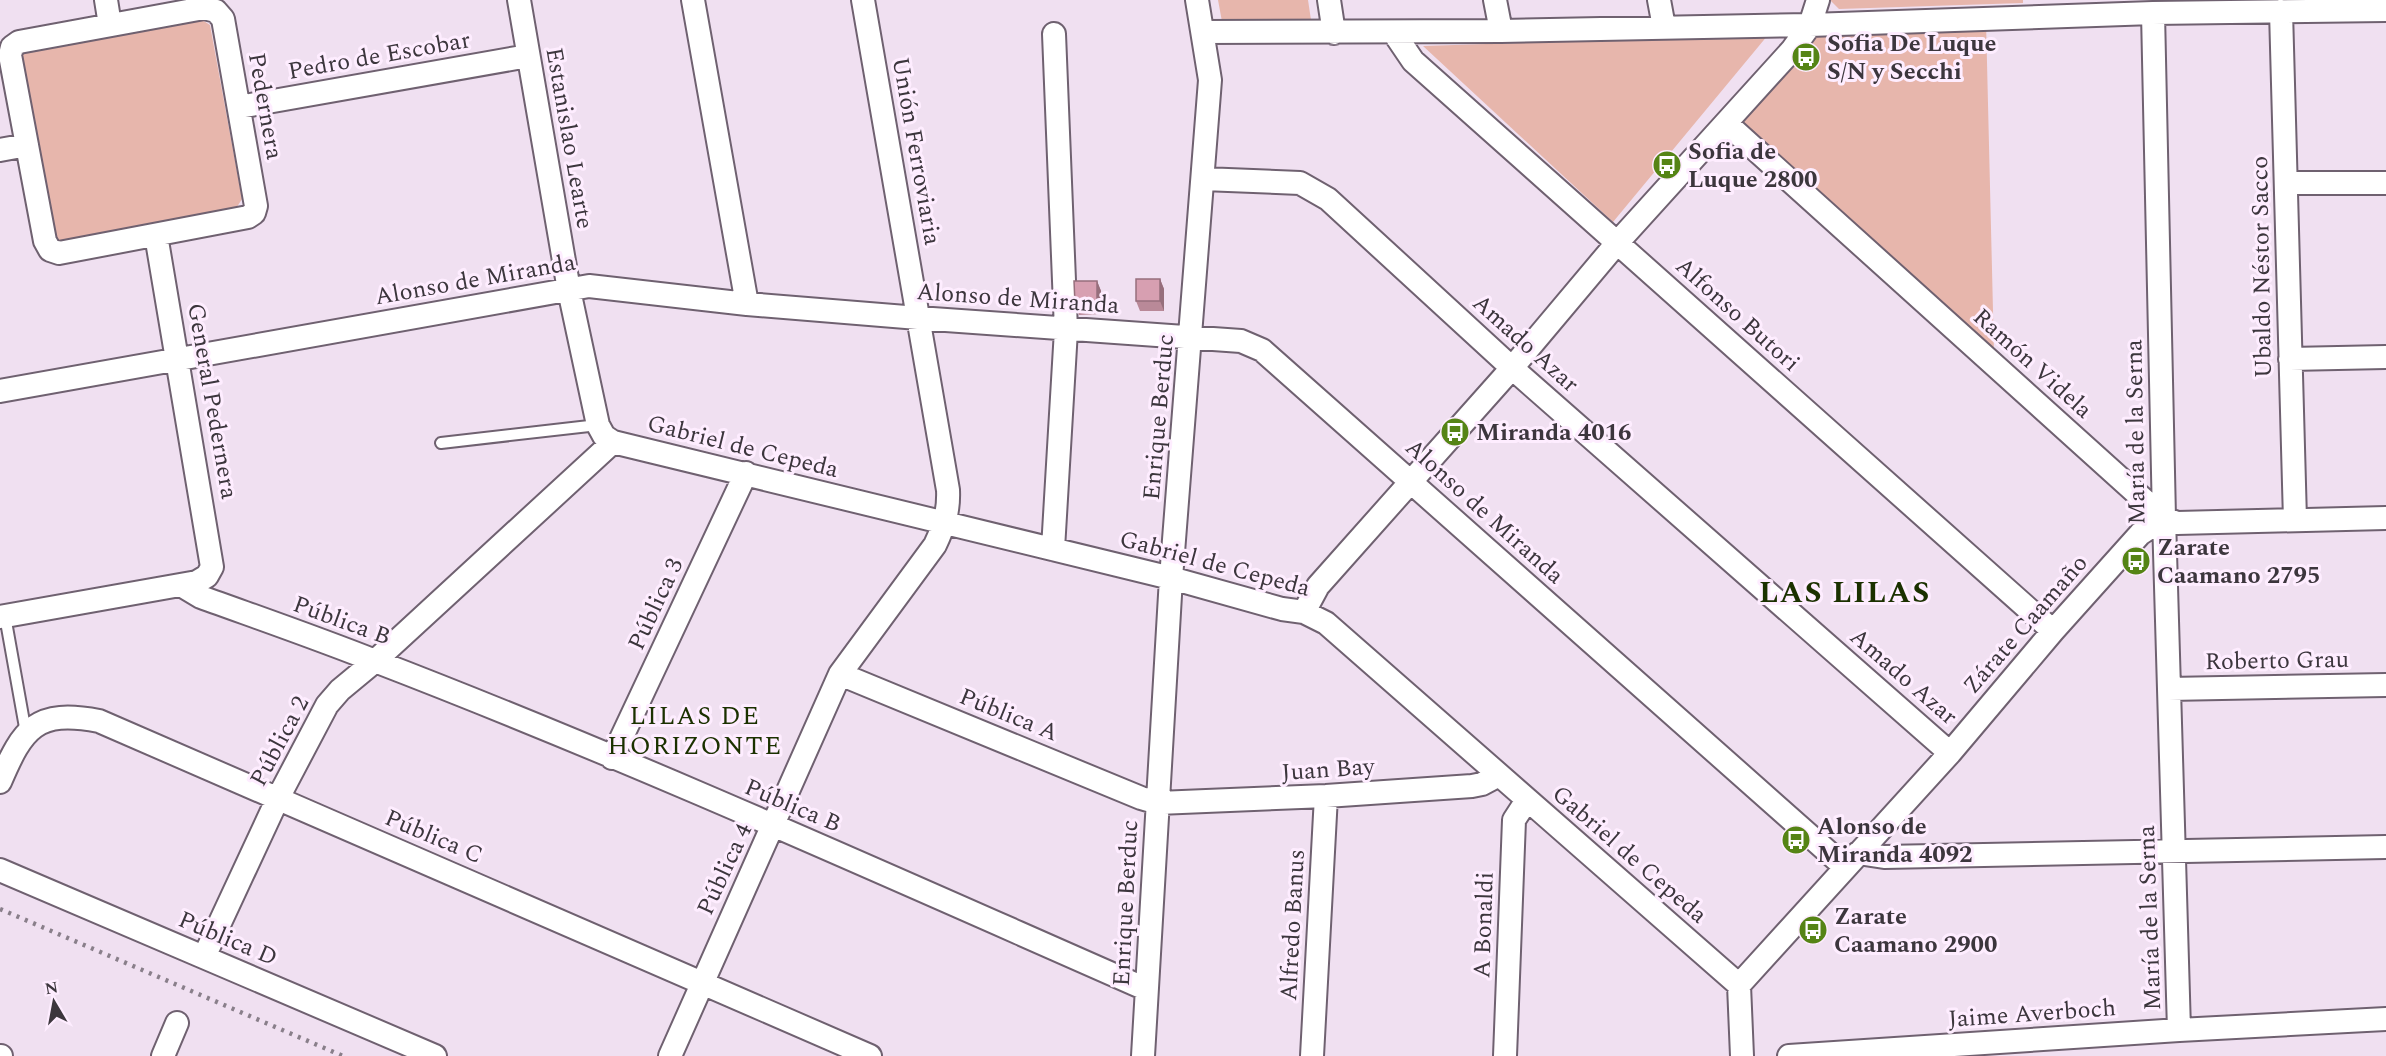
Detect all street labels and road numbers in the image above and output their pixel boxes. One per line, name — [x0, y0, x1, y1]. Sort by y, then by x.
street label: Pedro de Escobar — [285, 22, 473, 90]
street label: Estanislao Learte — [535, 45, 603, 232]
street label: Pedernera — [238, 50, 292, 163]
street label: Unión Ferroviaria — [882, 54, 950, 248]
street label: Ubaldo Néstor Sacco — [2242, 156, 2282, 378]
street label: Alonso de Miranda — [372, 245, 579, 315]
street label: Alfonso Butori — [1667, 249, 1808, 381]
street label: Alonso de Miranda — [915, 274, 1121, 324]
street label: Amado Azar — [1464, 286, 1587, 402]
street label: General Pedernera — [177, 300, 247, 502]
street label: Ramón Videla — [1964, 300, 2100, 428]
street label: Enrique Berduc — [1134, 332, 1184, 502]
street label: María de la Serna — [2116, 339, 2156, 525]
street label: Gabriel de Cepeda — [643, 406, 842, 488]
street label: Alonso de Miranda — [1397, 430, 1572, 593]
street label: Gabriel de Cepeda — [1116, 521, 1314, 607]
street label: Zárate Caamaño — [1955, 547, 2097, 702]
street label: Pública 3 — [619, 552, 693, 656]
street label: Pública B — [288, 587, 396, 655]
street label: Amado Azar — [1841, 620, 1965, 734]
street label: Roberto Grau — [2205, 642, 2349, 680]
street label: Pública A — [954, 679, 1064, 751]
street label: Pública 2 — [241, 690, 319, 793]
street label: Juan Bay — [1280, 749, 1377, 791]
street label: Pública B — [739, 769, 847, 842]
street label: Gabriel de Cepeda — [1544, 777, 1715, 933]
street label: Pública C — [379, 800, 488, 874]
street label: Pública 4 — [688, 817, 762, 921]
street label: Enrique Berduc — [1104, 819, 1148, 987]
street label: María de la Serna — [2129, 824, 2171, 1011]
street label: Alfredo Banus — [1271, 848, 1315, 1002]
street label: A Bonaldi — [1464, 871, 1504, 979]
street label: Pública D — [172, 902, 283, 976]
street label: Jaime Averboch — [1947, 990, 2117, 1038]

